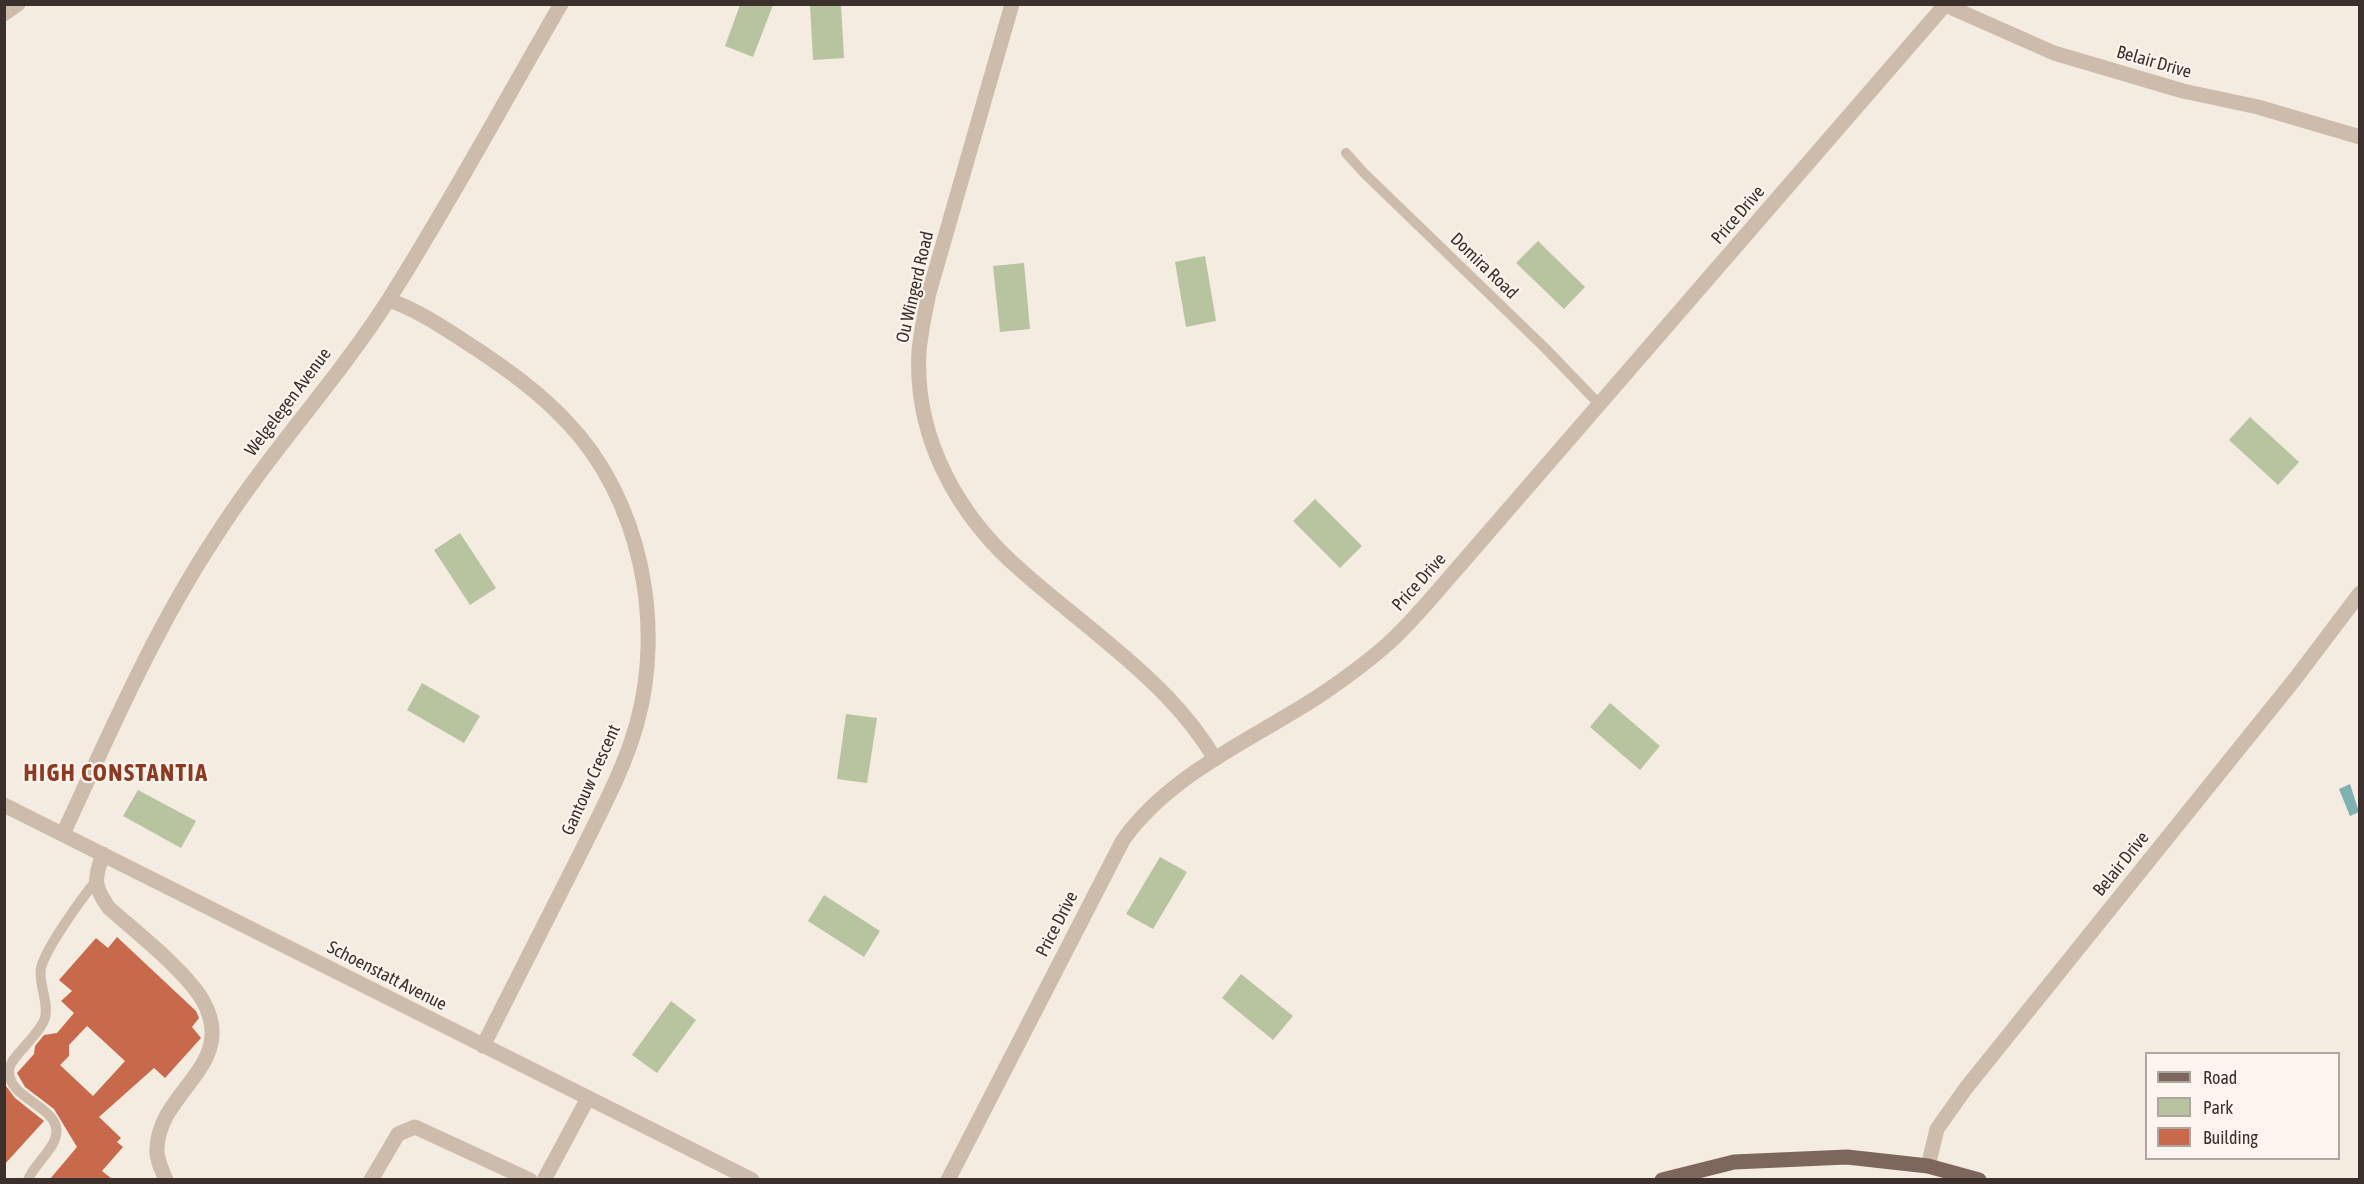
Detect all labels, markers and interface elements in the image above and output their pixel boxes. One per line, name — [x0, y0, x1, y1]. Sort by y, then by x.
street label: Belair Drive — [2114, 41, 2194, 83]
street label: Price Drive — [1707, 181, 1769, 249]
street label: Domira Road — [1446, 228, 1522, 304]
street label: Ou Wingerd Road — [892, 229, 938, 345]
street label: Welgelegen Avenue — [240, 344, 336, 460]
street label: Price Drive — [1387, 549, 1451, 615]
street label: Gantouw Crescent — [557, 721, 625, 839]
district label: HIGH CONSTANTIA — [23, 759, 209, 787]
street label: Belair Drive — [2088, 827, 2154, 901]
street label: Price Drive — [1031, 888, 1083, 960]
street label: Schoenstatt Avenue — [324, 937, 450, 1015]
legend — [2145, 1052, 2340, 1160]
text: Road — [2203, 1067, 2237, 1088]
text: Park — [2203, 1097, 2233, 1118]
text: Building — [2203, 1127, 2258, 1148]

